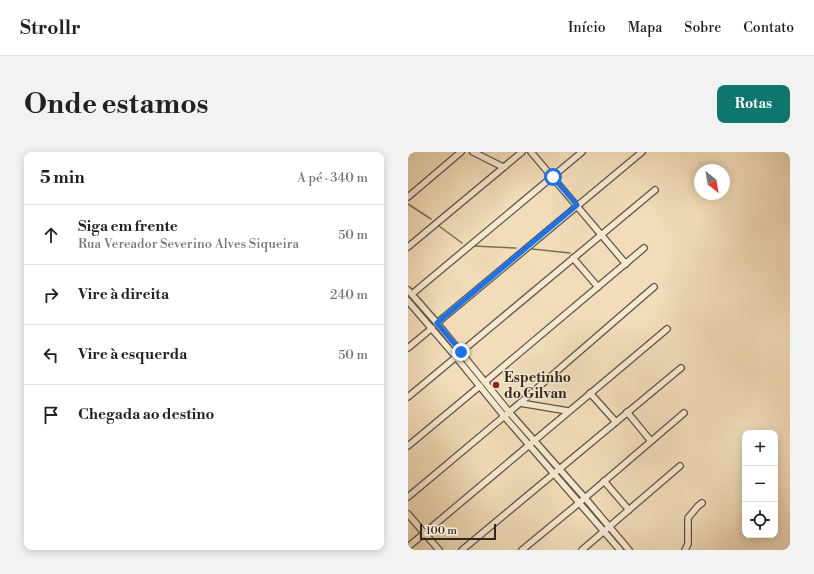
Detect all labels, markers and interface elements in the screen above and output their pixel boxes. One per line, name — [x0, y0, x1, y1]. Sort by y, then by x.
text: Strollr — [20, 16, 81, 40]
text: Início — [568, 19, 606, 37]
text: Mapa — [628, 19, 662, 37]
text: Sobre — [684, 19, 721, 37]
text: Contato — [743, 19, 794, 37]
button: Rotas — [717, 85, 790, 123]
text: Onde estamos — [24, 87, 209, 122]
north arrow — [694, 164, 730, 200]
text: 5 min — [40, 167, 85, 189]
route start — [544, 168, 562, 186]
text: A pé · 340 m — [297, 170, 368, 186]
text: Siga em frente — [78, 217, 178, 236]
icon: ahead — [40, 224, 62, 246]
text: 50 m — [338, 227, 368, 243]
text: Rua Vereador Severino Alves Siqueira — [78, 236, 299, 252]
icon: right — [40, 284, 62, 306]
text: Vire à direita — [78, 285, 169, 304]
text: 240 m — [330, 287, 368, 303]
route end — [452, 343, 470, 361]
icon: left — [40, 344, 62, 366]
text: Vire à esquerda — [78, 345, 187, 364]
text: 50 m — [338, 347, 368, 363]
place label: Espetinho do Gilvan — [504, 369, 571, 403]
marker: Espetinho do Gilvan — [491, 380, 501, 390]
icon: arrive — [40, 404, 62, 426]
text: Chegada ao destino — [78, 405, 214, 424]
map controls — [742, 430, 778, 538]
button: + — [742, 430, 778, 466]
button: − — [742, 466, 778, 502]
button: locate — [742, 502, 778, 538]
scale bar — [420, 522, 496, 541]
text: 100 m — [426, 524, 457, 538]

